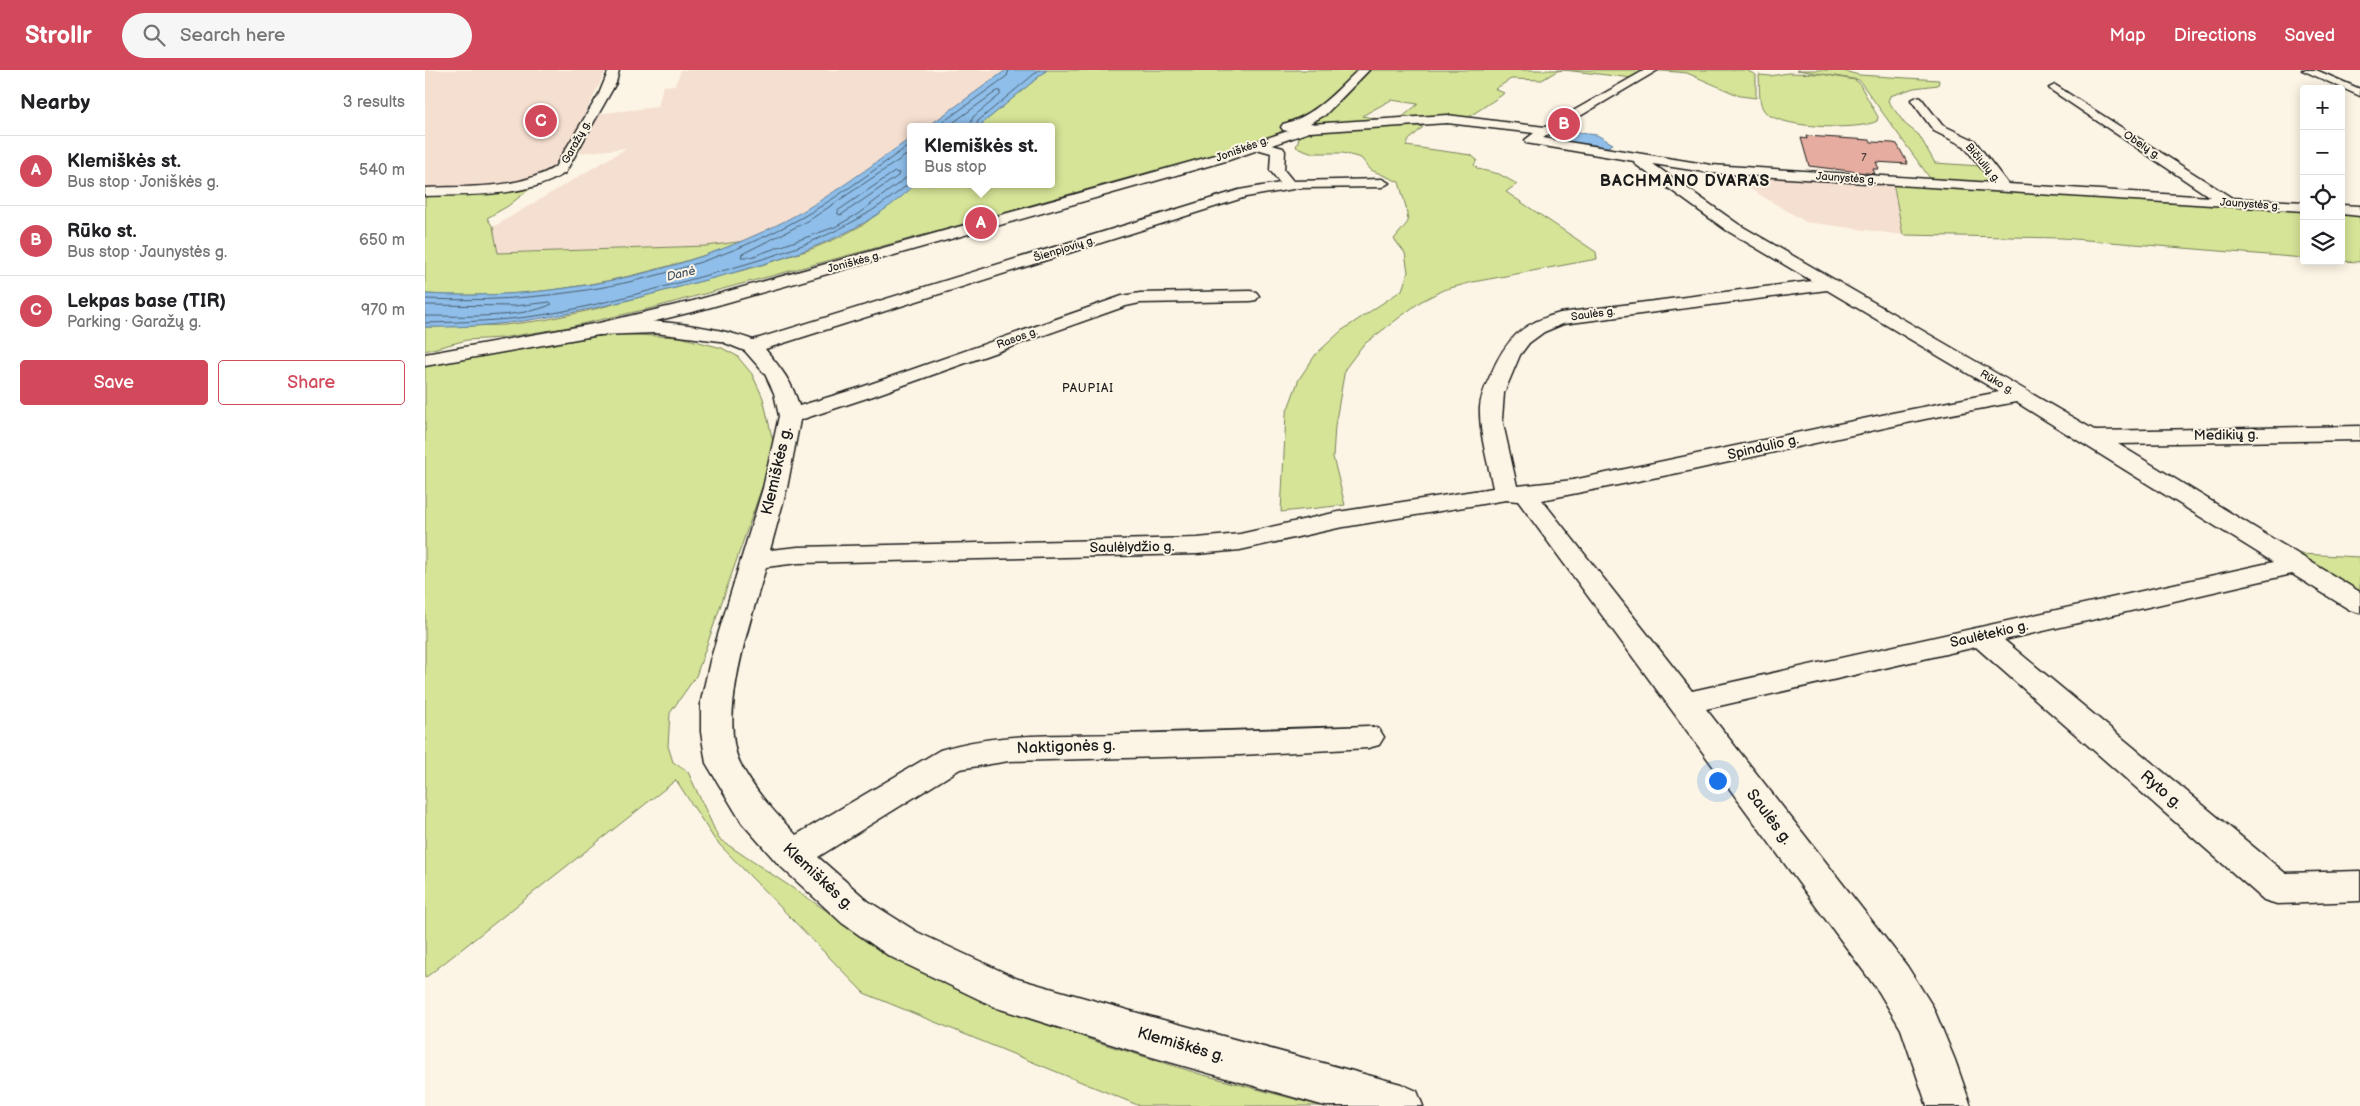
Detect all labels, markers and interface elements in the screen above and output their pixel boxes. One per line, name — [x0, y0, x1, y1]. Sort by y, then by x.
search box — [122, 13, 472, 58]
text: Strollr — [25, 21, 92, 50]
icon: search — [140, 21, 168, 49]
text: Search here — [180, 24, 285, 47]
text: Map — [2110, 25, 2146, 46]
text: Directions — [2174, 25, 2256, 46]
text: Saved — [2284, 25, 2335, 46]
map controls — [2300, 85, 2345, 265]
button: + — [2300, 85, 2345, 130]
text: Nearby — [20, 90, 90, 115]
text: 3 results — [343, 93, 405, 112]
pin: C — [525, 102, 557, 140]
pin: B — [1548, 105, 1580, 143]
street label: Garažų g. — [559, 118, 593, 166]
popup — [907, 123, 1055, 188]
street label: Obelų g. — [2121, 128, 2163, 162]
button: − — [2300, 130, 2345, 175]
street label: Joniškės g. — [1214, 134, 1270, 164]
text: Klemiškės st. — [924, 135, 1038, 158]
street label: Bičiulių g. — [1963, 141, 2003, 185]
text: Klemiškės st. — [67, 150, 181, 173]
house number: 7 — [1861, 151, 1867, 164]
text: Bus stop — [924, 158, 987, 177]
text: A — [31, 161, 41, 180]
text: 540 m — [359, 161, 405, 180]
street label: Jaunystės g. — [1815, 169, 1877, 187]
district label: BACHMANO DVARAS — [1600, 172, 1770, 191]
text: Bus stop · Joniškės g. — [67, 173, 219, 192]
button: locate — [2300, 175, 2345, 220]
street label: Jaunystės g. — [2219, 195, 2281, 213]
pin: A — [965, 204, 997, 242]
text: Rūko st. — [67, 220, 137, 243]
button: layers — [2300, 220, 2345, 265]
text: B — [30, 231, 42, 250]
text: 650 m — [359, 231, 405, 250]
street label: Šienpjovių g. — [1032, 233, 1096, 264]
text: Bus stop · Jaunystės g. — [67, 243, 227, 262]
street label: Joniškės g. — [826, 249, 882, 275]
water label: Danė — [665, 263, 697, 285]
text: Lekpas base (TIR) — [67, 290, 226, 313]
text: C — [30, 301, 42, 320]
text: 970 m — [361, 301, 405, 320]
street label: Saulės g. — [1570, 304, 1616, 324]
text: Parking · Garažų g. — [67, 313, 201, 332]
street label: Rasos g. — [995, 325, 1039, 351]
button: Save — [20, 360, 208, 405]
button: Share — [218, 360, 405, 405]
street label: Rūko g. — [1978, 367, 2016, 397]
district label: PAUPIAI — [1062, 381, 1114, 396]
street label: Klemiškės g. — [758, 425, 796, 517]
street label: Medikių g. — [2194, 426, 2259, 444]
street label: Spindulio g. — [1726, 431, 1801, 463]
street label: Saulėlydžio g. — [1090, 538, 1175, 556]
street label: Saulėtekio g. — [1948, 617, 2030, 651]
street label: Naktigonės g. — [1016, 736, 1116, 758]
street label: Ryto g. — [2136, 767, 2186, 813]
your location — [1705, 768, 1731, 794]
street label: Saulės g. — [1742, 786, 1796, 848]
street label: Klemiškės g. — [779, 839, 857, 915]
street label: Klemiškės g. — [1135, 1023, 1227, 1067]

